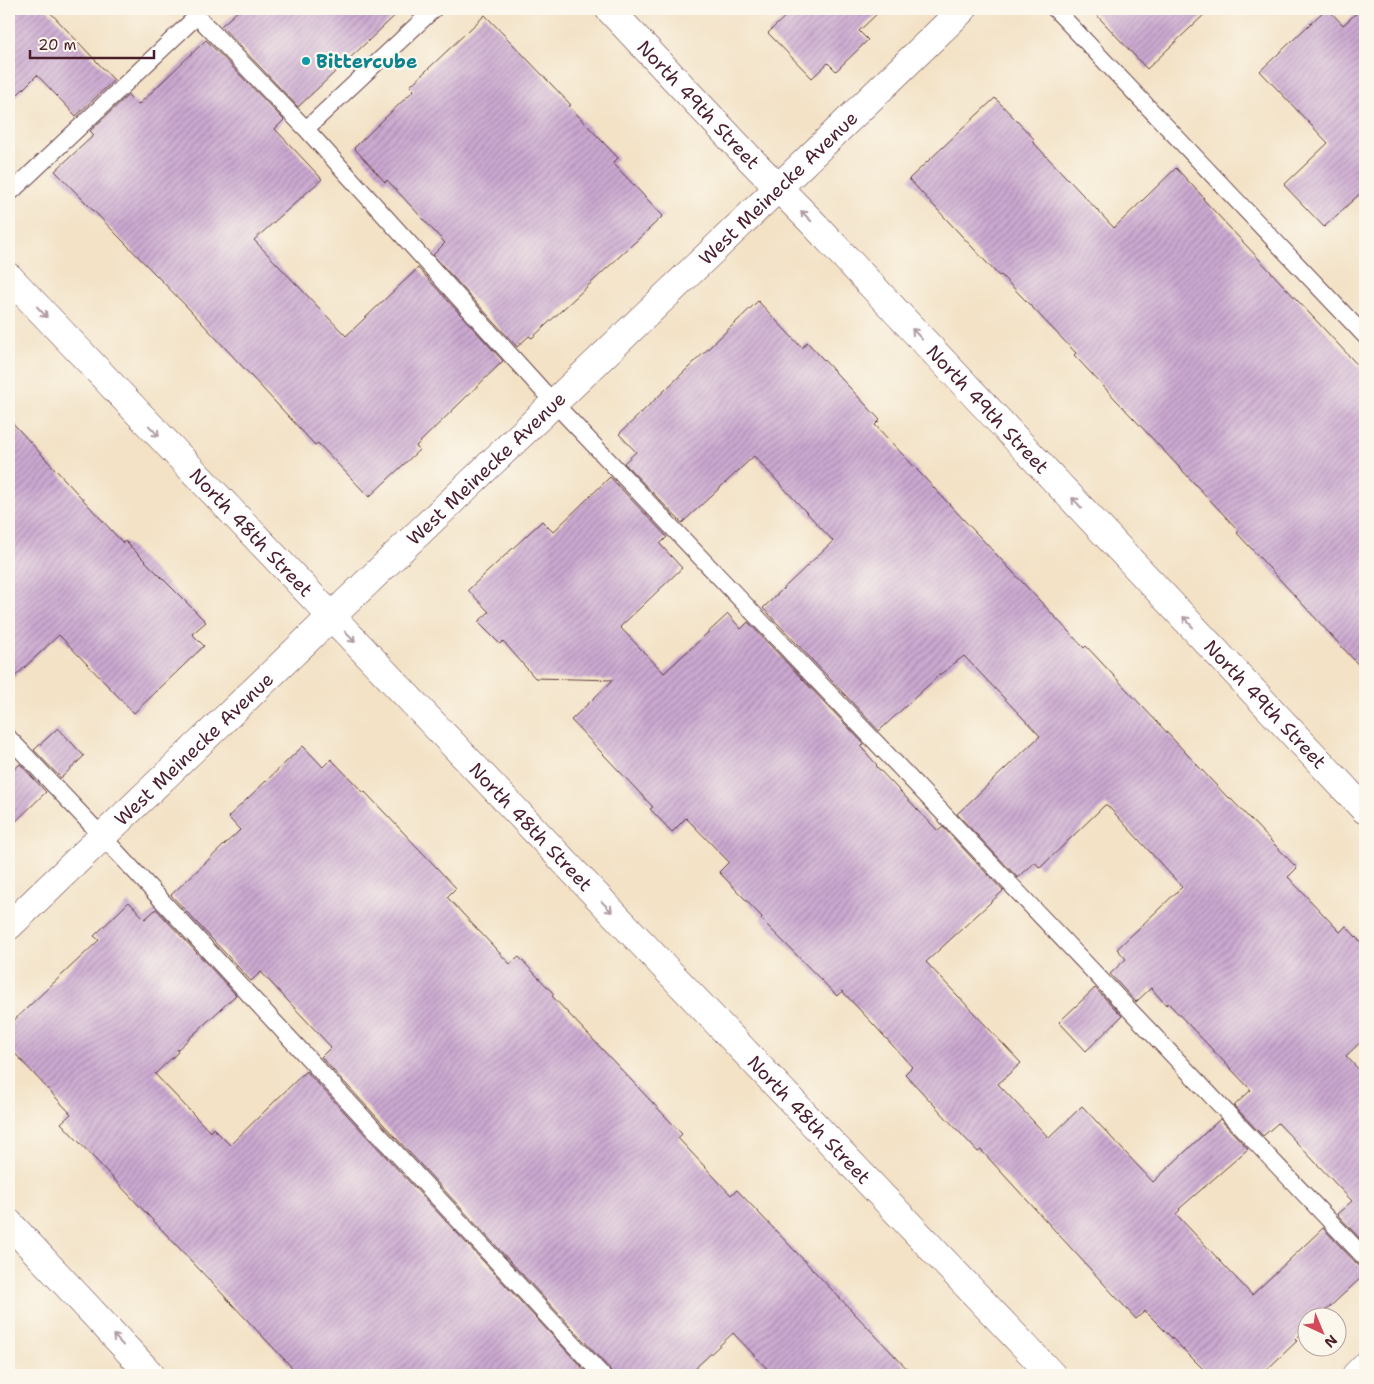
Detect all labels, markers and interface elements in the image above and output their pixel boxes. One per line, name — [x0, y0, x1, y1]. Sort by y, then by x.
scale bar — [30, 28, 154, 60]
text: 20 m — [38, 35, 77, 55]
street label: North 49th Street — [632, 35, 765, 175]
place label: Bittercube — [316, 49, 417, 74]
marker: Bittercube — [300, 55, 312, 67]
street label: West Meinecke Avenue — [693, 106, 863, 271]
one-way arrow — [800, 210, 812, 222]
one-way arrow — [36, 306, 48, 319]
one-way arrow — [911, 328, 923, 340]
street label: North 49th Street — [921, 340, 1054, 479]
street label: West Meinecke Avenue — [401, 386, 571, 551]
one-way arrow — [148, 424, 160, 437]
street label: North 48th Street — [184, 463, 318, 602]
one-way arrow — [1071, 497, 1083, 510]
one-way arrow — [1182, 615, 1194, 628]
one-way arrow — [344, 631, 356, 644]
street label: North 49th Street — [1198, 635, 1332, 774]
street label: West Meinecke Avenue — [109, 667, 279, 831]
street label: North 48th Street — [464, 757, 598, 897]
one-way arrow — [601, 901, 613, 914]
street label: North 48th Street — [742, 1050, 876, 1190]
north arrow — [1296, 1306, 1346, 1356]
text: N — [1321, 1331, 1341, 1352]
one-way arrow — [112, 1333, 124, 1346]

